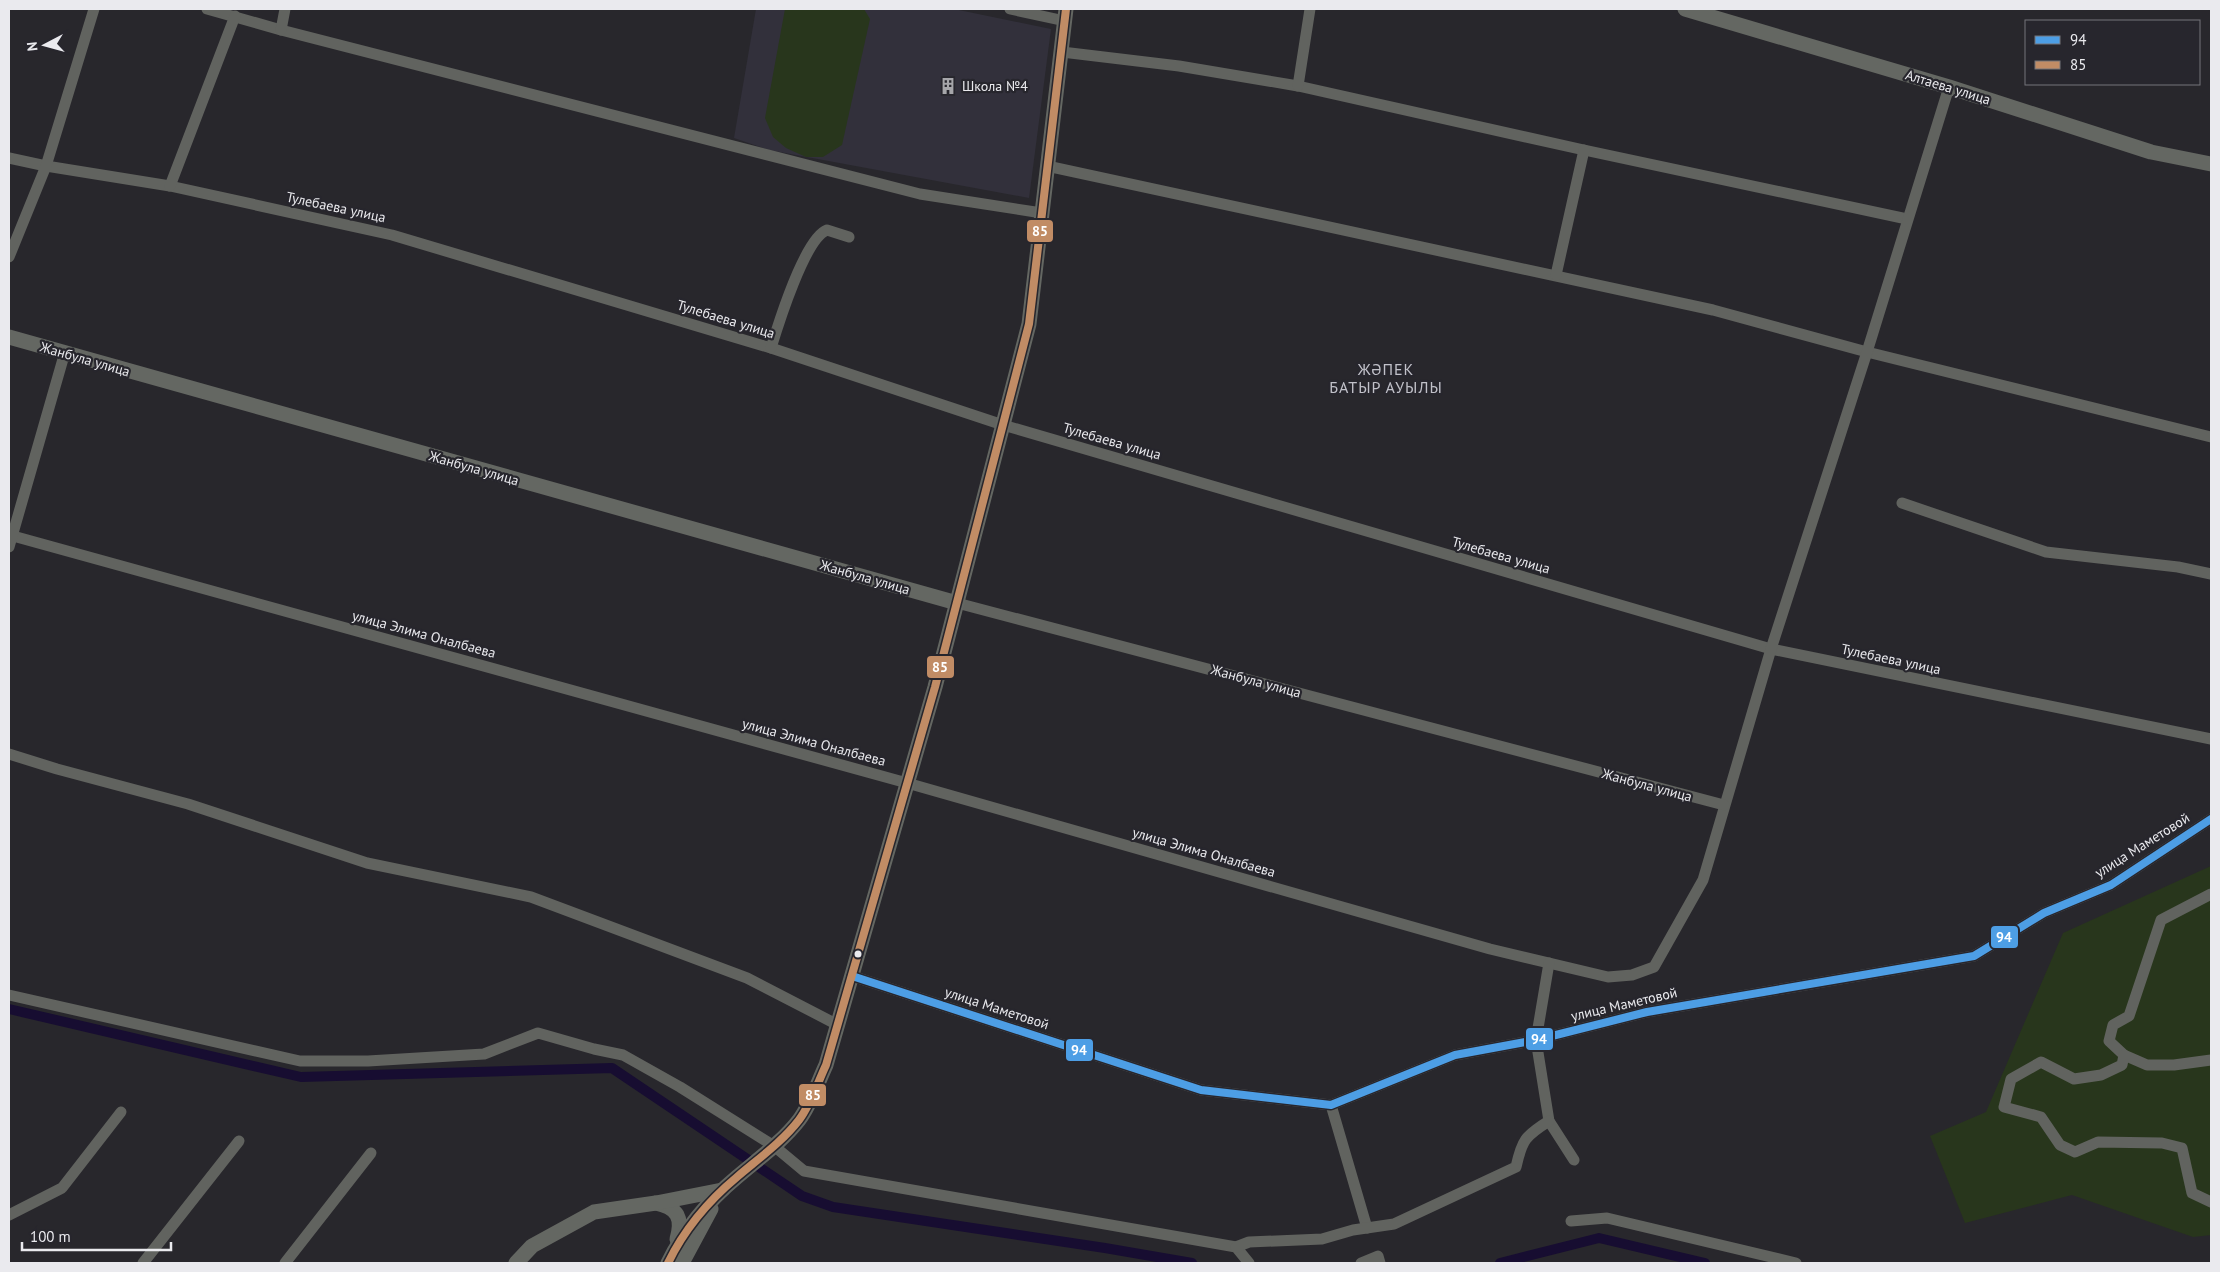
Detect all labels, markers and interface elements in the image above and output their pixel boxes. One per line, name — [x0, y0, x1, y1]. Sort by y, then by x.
north arrow — [20, 20, 70, 70]
legend — [2025, 20, 2200, 85]
text: 94 — [2070, 30, 2086, 49]
text: N — [23, 41, 42, 52]
text: 85 — [2070, 55, 2086, 74]
street label: Алтаева улица — [1903, 66, 1993, 108]
building icon: Школа №4 — [938, 76, 958, 96]
place label: Школа №4 — [962, 77, 1028, 95]
street label: Тулебаева улица — [285, 188, 387, 226]
line badge: 85 — [1026, 219, 1054, 243]
text: 85 — [1032, 222, 1048, 240]
street label: Тулебаева улица — [675, 296, 777, 342]
street label: Жанбула улица — [37, 337, 132, 380]
district label: ЖӘПЕК БАТЫР АУЫЛЫ — [1329, 359, 1443, 397]
street label: Тулебаева улица — [1061, 418, 1163, 464]
street label: Жанбула улица — [426, 446, 521, 489]
street label: Тулебаева улица — [1450, 532, 1552, 578]
street label: Жанбула улица — [817, 555, 912, 598]
street label: улица Элима Оналбаева — [350, 606, 498, 662]
street label: Тулебаева улица — [1840, 640, 1942, 678]
line badge: 85 — [926, 655, 955, 679]
text: 85 — [932, 658, 948, 676]
street label: Жанбула улица — [1208, 660, 1303, 702]
street label: улица Элима Оналбаева — [740, 714, 888, 770]
street label: Жанбула улица — [1599, 764, 1694, 806]
street label: улица Маметовой — [2091, 809, 2193, 881]
street label: улица Элима Оналбаева — [1130, 823, 1278, 881]
line badge: 94 — [1990, 925, 2019, 949]
text: 94 — [1996, 928, 2012, 946]
unlabelled marker — [853, 949, 863, 959]
street label: улица Маметовой — [943, 983, 1051, 1033]
street label: улица Маметовой — [1569, 983, 1679, 1025]
line badge: 94 — [1525, 1027, 1554, 1051]
text: 94 — [1531, 1030, 1547, 1048]
line badge: 94 — [1065, 1038, 1094, 1062]
text: 94 — [1071, 1041, 1087, 1059]
line badge: 85 — [798, 1083, 827, 1107]
text: 85 — [805, 1086, 821, 1104]
scale bar — [22, 1220, 171, 1252]
text: 100 m — [30, 1227, 71, 1246]

